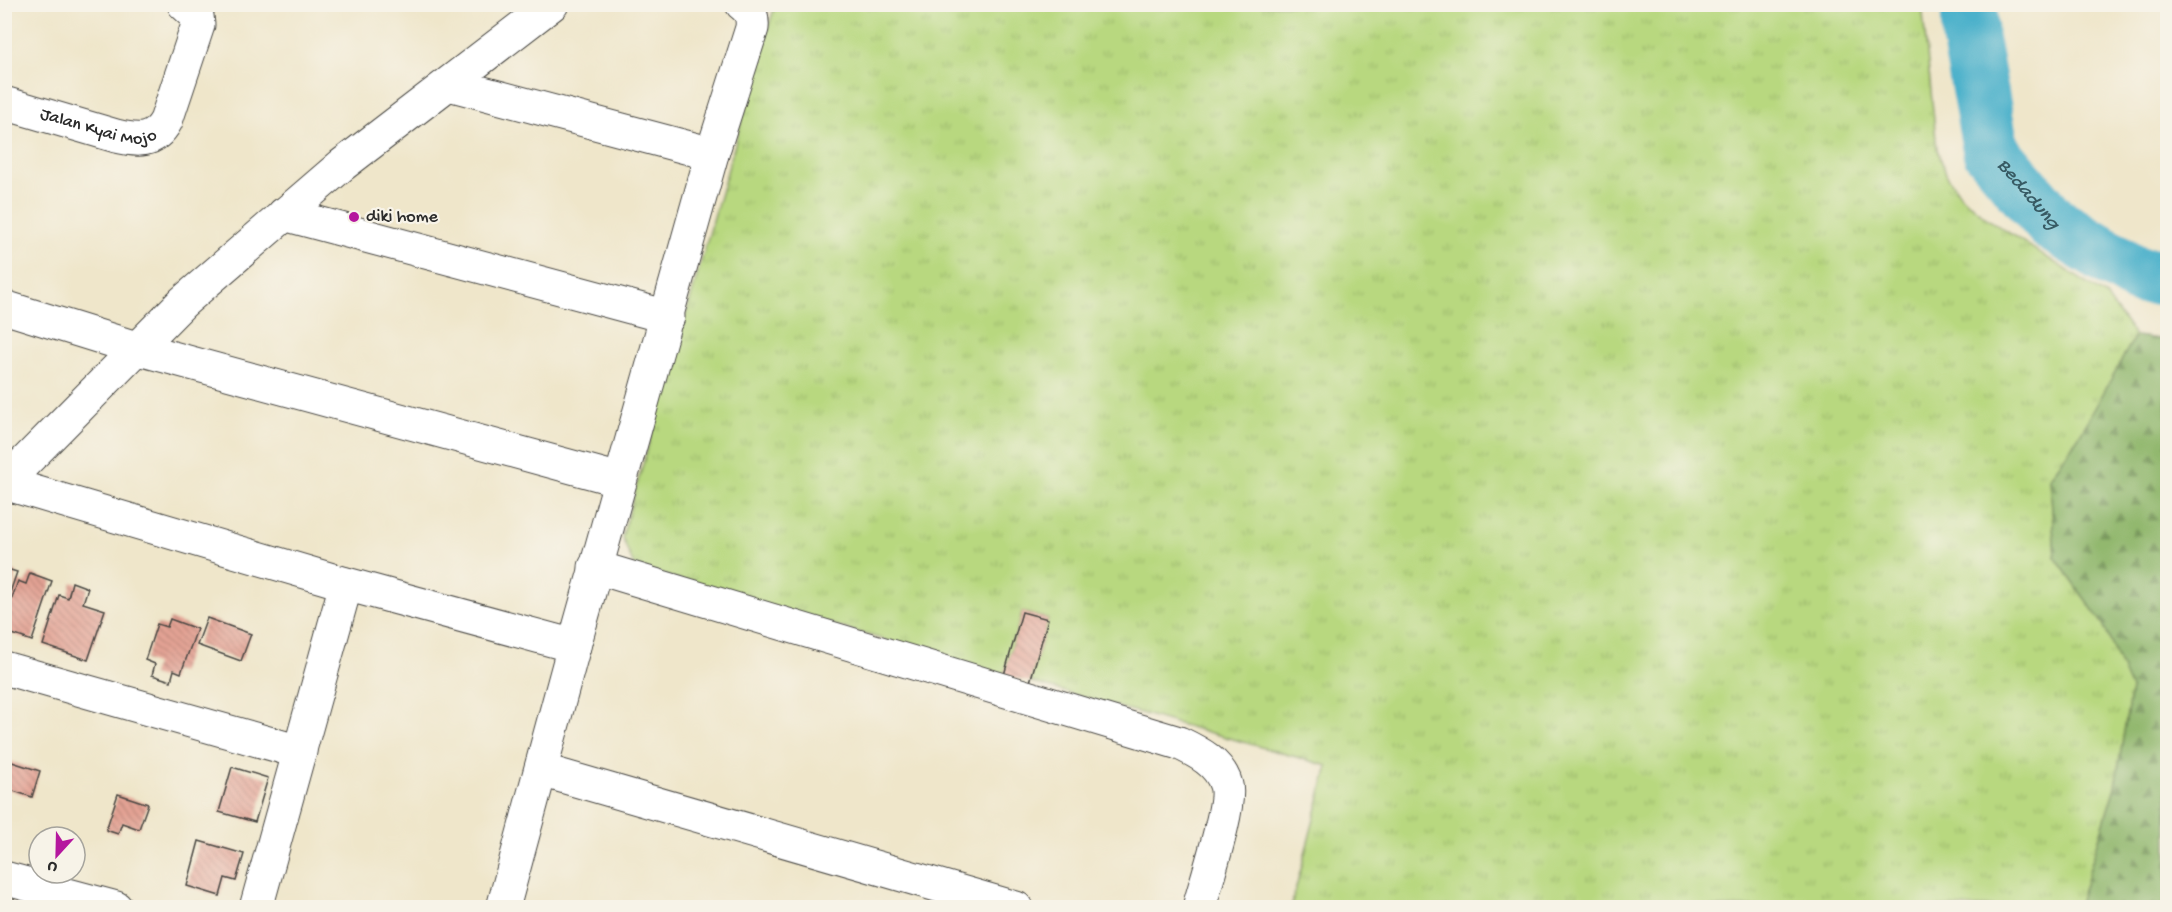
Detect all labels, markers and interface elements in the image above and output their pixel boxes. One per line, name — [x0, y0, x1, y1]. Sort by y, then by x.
street label: Jalan Kyai Mojo — [38, 104, 161, 150]
water label: Bedadung — [1992, 155, 2065, 236]
place label: diki home — [366, 207, 438, 228]
marker: diki home — [347, 210, 361, 224]
north arrow — [27, 825, 87, 885]
text: U — [44, 855, 61, 876]

